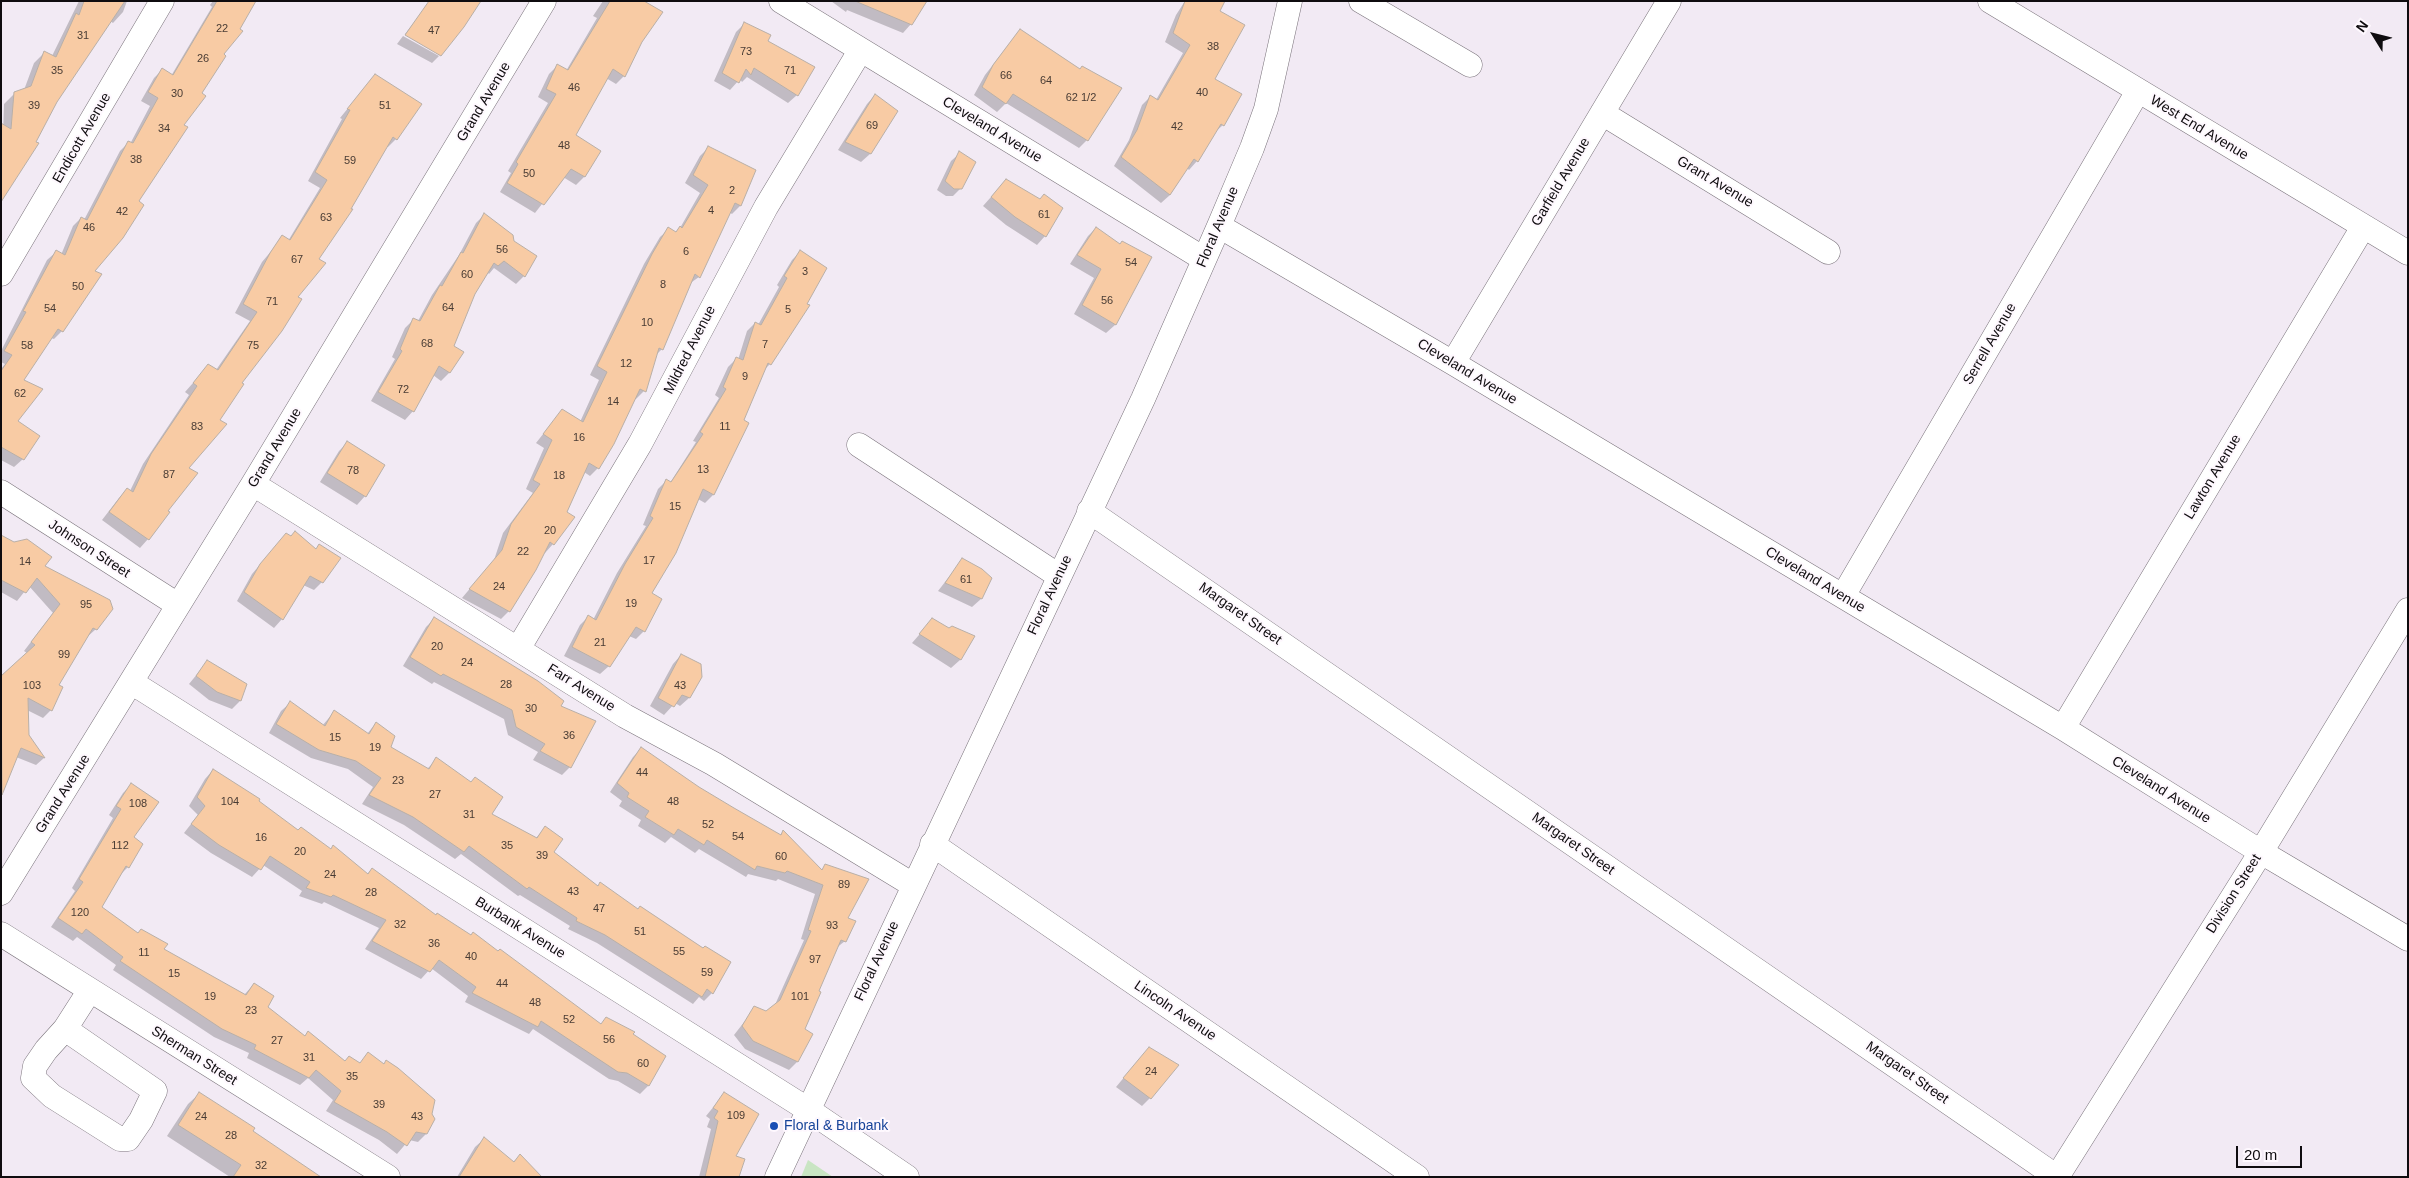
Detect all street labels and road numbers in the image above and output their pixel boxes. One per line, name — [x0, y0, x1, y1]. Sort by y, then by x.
street label: Grand Avenue — [454, 59, 514, 145]
street label: Endicott Avenue — [49, 90, 115, 186]
street label: West End Avenue — [2147, 92, 2251, 164]
street label: Cleveland Avenue — [939, 94, 1045, 166]
street label: Garfield Avenue — [1528, 135, 1594, 229]
street label: Grant Avenue — [1674, 153, 1756, 211]
street label: Floral Avenue — [1193, 184, 1243, 270]
street label: Serrell Avenue — [1960, 300, 2020, 388]
street label: Mildred Avenue — [660, 303, 720, 397]
street label: Cleveland Avenue — [1414, 336, 1520, 408]
street label: Grand Avenue — [245, 405, 305, 491]
street label: Lawton Avenue — [2181, 431, 2245, 523]
street label: Johnson Street — [45, 516, 133, 582]
street label: Cleveland Avenue — [1762, 544, 1868, 616]
street label: Floral Avenue — [1024, 552, 1076, 638]
street label: Margaret Street — [1195, 579, 1285, 649]
street label: Farr Avenue — [544, 661, 618, 715]
street label: Grand Avenue — [32, 751, 94, 837]
street label: Cleveland Avenue — [2108, 753, 2214, 827]
street label: Margaret Street — [1528, 809, 1618, 879]
street label: Division Street — [2203, 851, 2265, 937]
street label: Burbank Avenue — [472, 894, 568, 962]
street label: Floral Avenue — [851, 918, 903, 1004]
street label: Lincoln Avenue — [1131, 977, 1219, 1045]
street label: Sherman Street — [148, 1023, 240, 1089]
street label: Margaret Street — [1862, 1038, 1952, 1108]

